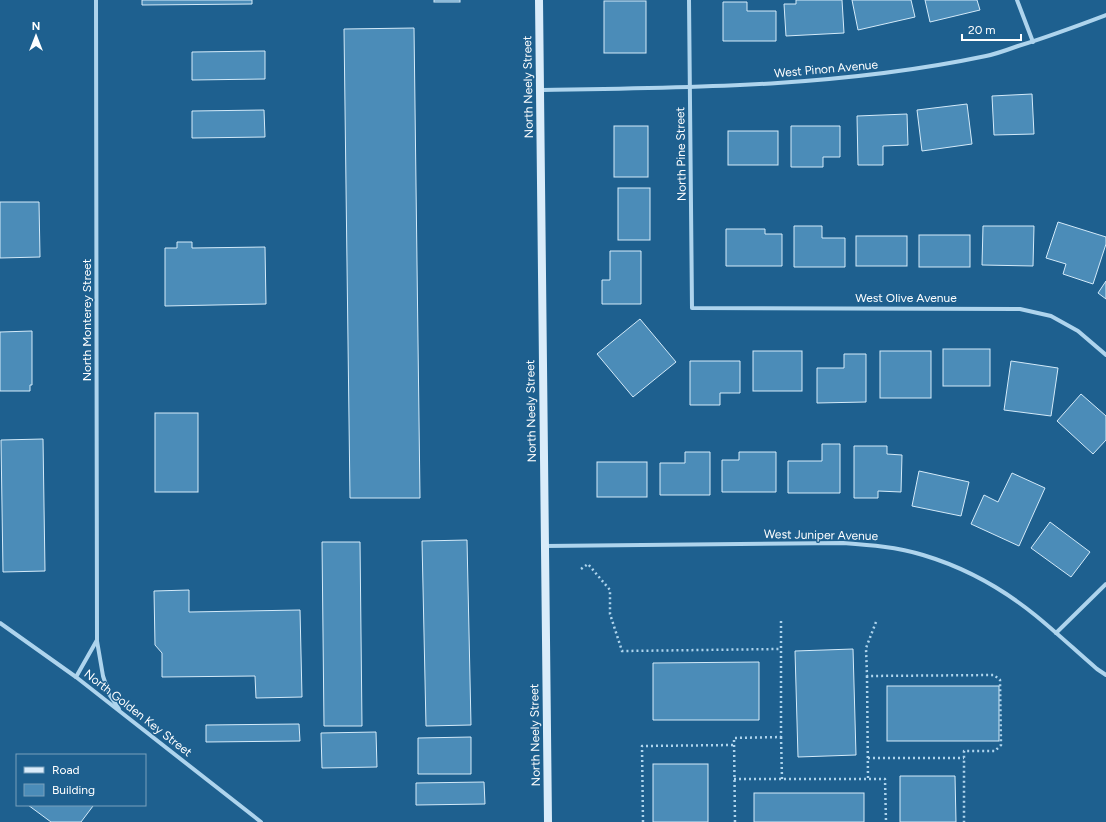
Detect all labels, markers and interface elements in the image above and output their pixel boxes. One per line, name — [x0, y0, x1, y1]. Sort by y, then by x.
north arrow — [16, 16, 56, 56]
scale bar — [962, 16, 1021, 42]
text: N — [32, 20, 40, 33]
text: 20 m — [968, 23, 996, 37]
street label: North Neely Street — [520, 35, 536, 138]
street label: West Pinon Avenue — [773, 57, 879, 81]
street label: North Pine Street — [673, 106, 689, 201]
street label: North Monterey Street — [80, 258, 94, 381]
street label: West Olive Avenue — [855, 291, 957, 305]
street label: North Neely Street — [523, 359, 539, 462]
street label: West Juniper Avenue — [764, 527, 879, 543]
street label: North Golden Key Street — [81, 667, 195, 760]
street label: North Neely Street — [527, 683, 543, 786]
legend — [16, 754, 146, 806]
text: Road — [52, 763, 80, 777]
text: Building — [52, 783, 95, 797]

